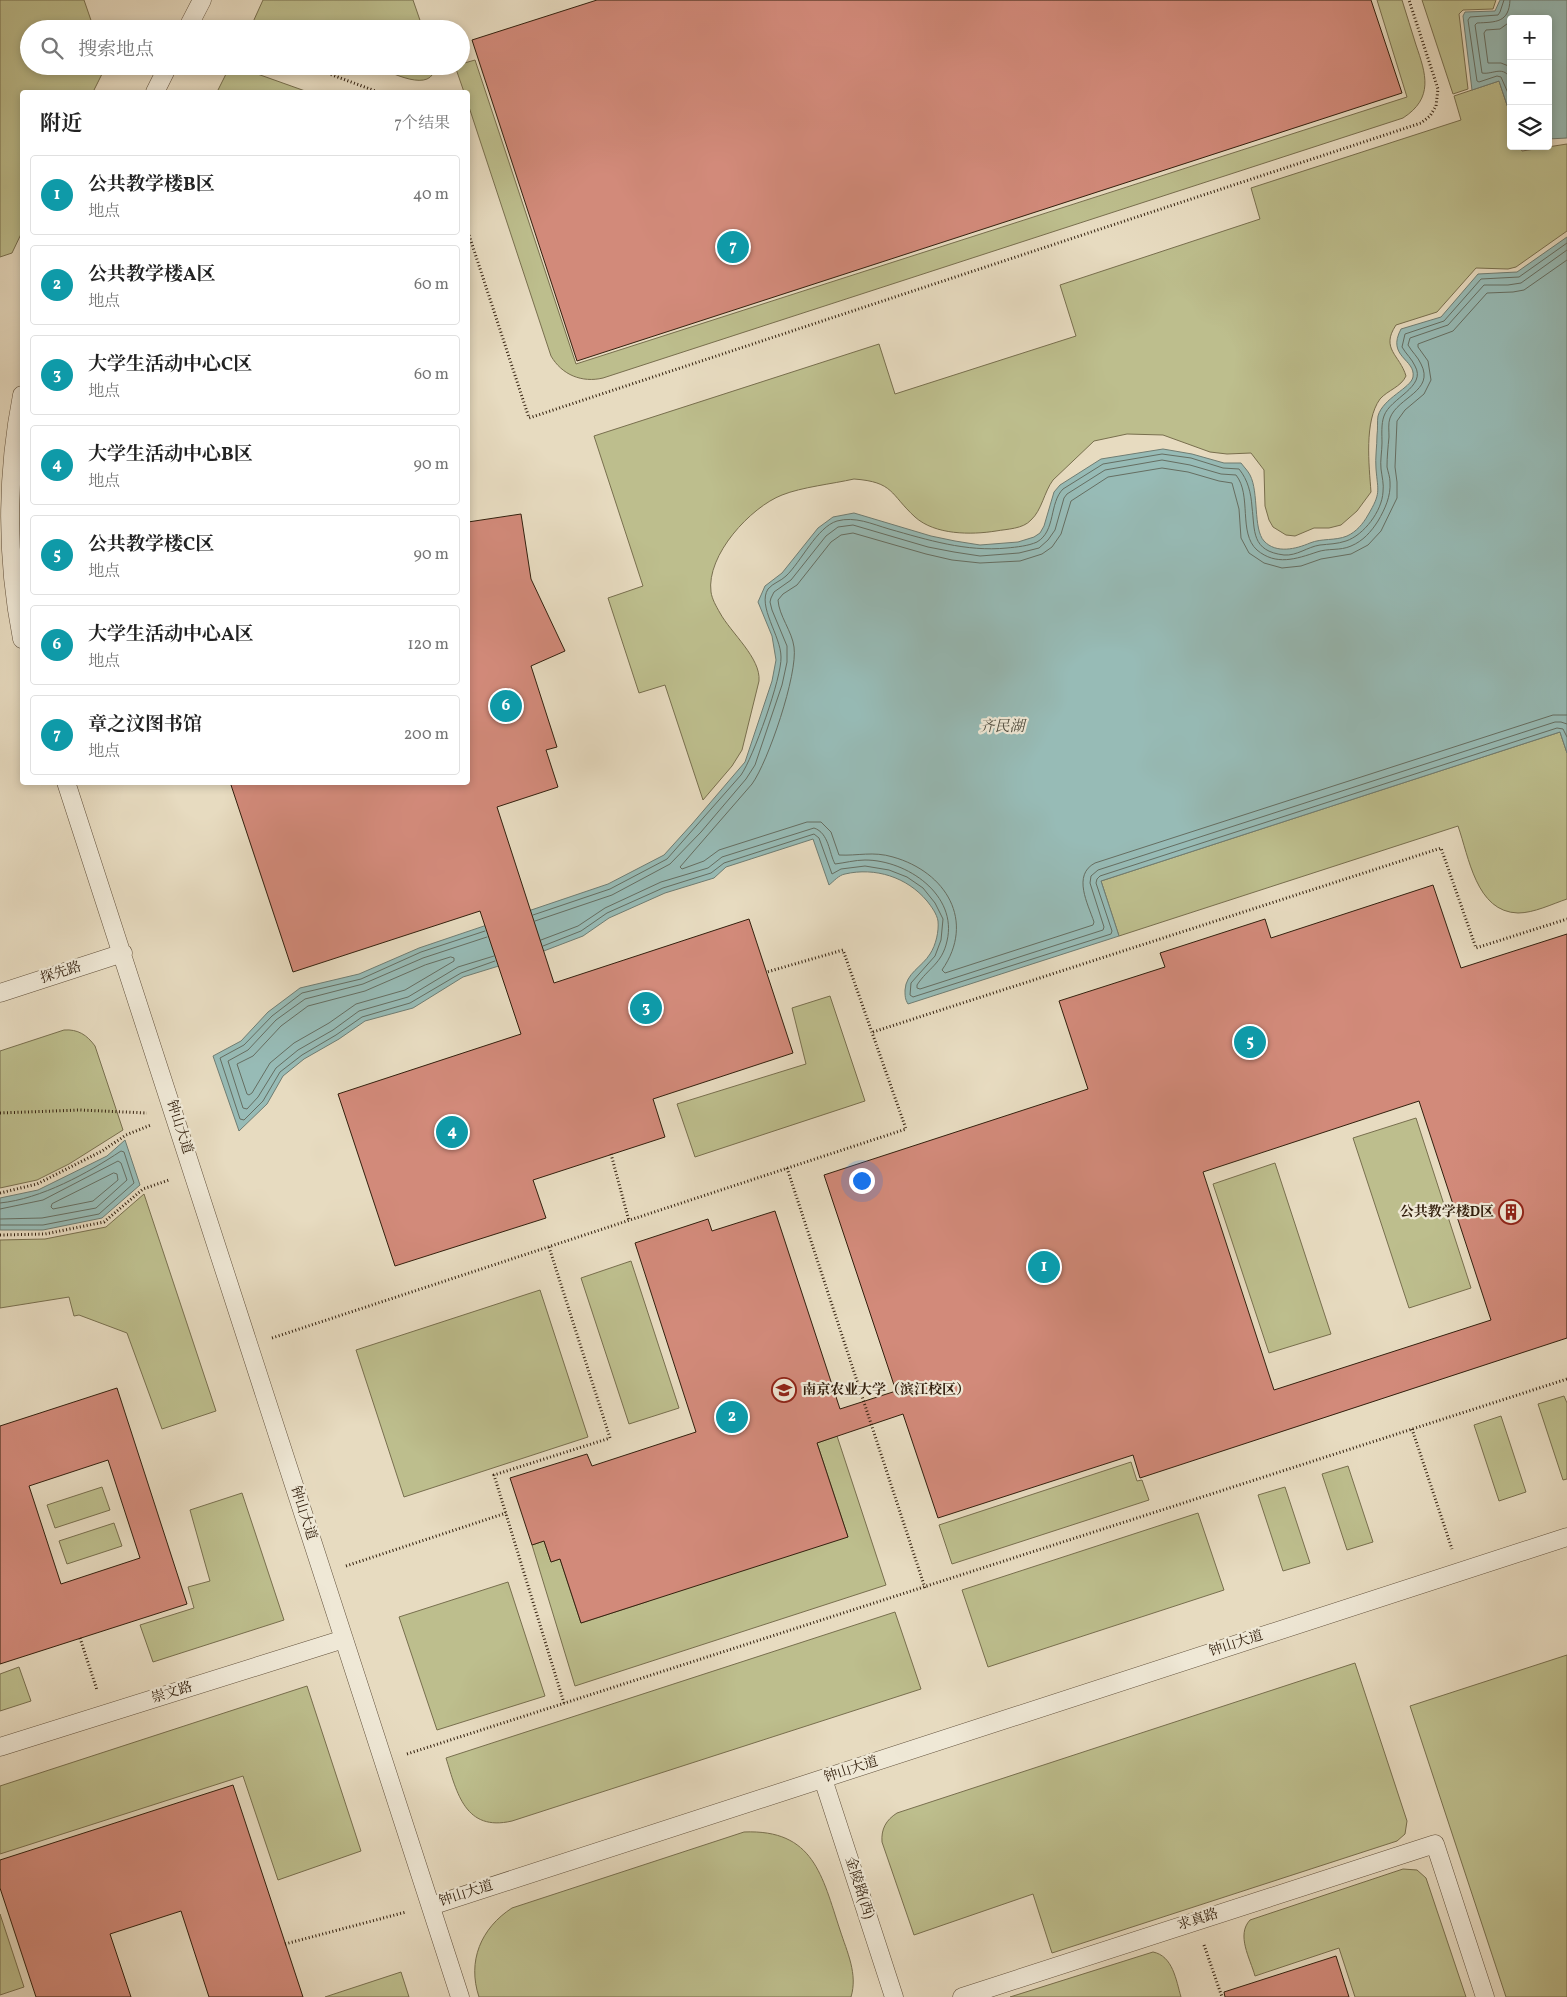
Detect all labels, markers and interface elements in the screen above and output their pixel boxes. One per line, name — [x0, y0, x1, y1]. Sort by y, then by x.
map controls — [1507, 15, 1552, 150]
button: + — [1507, 15, 1552, 60]
search box — [20, 20, 470, 75]
icon: search — [38, 34, 66, 62]
text: 搜索地点 — [78, 37, 154, 63]
button: − — [1507, 60, 1552, 105]
button: layers — [1507, 105, 1552, 150]
text: 附近 — [40, 110, 82, 139]
text: 7个结果 — [394, 113, 450, 135]
text: 公共教学楼B区 — [88, 172, 215, 198]
text: 1 — [54, 184, 60, 206]
text: 40 m — [413, 184, 449, 206]
text: 地点 — [88, 201, 120, 223]
pin: 7 — [717, 228, 749, 266]
text: 公共教学楼A区 — [88, 262, 216, 288]
text: 2 — [53, 274, 61, 296]
text: 60 m — [414, 274, 449, 296]
text: 地点 — [88, 291, 120, 313]
text: 大学生活动中心C区 — [88, 352, 252, 378]
text: 3 — [53, 364, 61, 386]
text: 60 m — [414, 364, 449, 386]
text: 地点 — [88, 381, 120, 403]
text: 大学生活动中心B区 — [88, 442, 253, 468]
text: 4 — [52, 454, 62, 476]
text: 90 m — [413, 454, 449, 476]
text: 地点 — [88, 471, 120, 493]
text: 公共教学楼C区 — [88, 532, 214, 558]
text: 5 — [53, 544, 61, 566]
text: 90 m — [413, 544, 449, 566]
text: 地点 — [88, 561, 120, 583]
text: 大学生活动中心A区 — [88, 622, 254, 648]
text: 6 — [53, 634, 61, 656]
text: 120 m — [407, 634, 449, 656]
text: 地点 — [88, 651, 120, 673]
pin: 6 — [490, 687, 522, 725]
text: 章之汶图书馆 — [88, 712, 202, 738]
water label: 齐民湖 — [979, 717, 1027, 738]
text: 7 — [53, 724, 61, 746]
text: 200 m — [404, 724, 449, 746]
text: 地点 — [88, 741, 120, 763]
street label: 探先路 — [38, 957, 84, 989]
pin: 3 — [630, 989, 662, 1027]
pin: 5 — [1234, 1023, 1266, 1061]
street label: 钟山大道 — [161, 1097, 197, 1157]
pin: 4 — [436, 1113, 468, 1151]
your location — [849, 1168, 875, 1194]
building icon: 公共教学楼D区 — [1498, 1199, 1524, 1225]
place label: 公共教学楼D区 — [1400, 1203, 1494, 1222]
pin: 1 — [1028, 1248, 1060, 1286]
school or university icon: 南京农业大学（滨江校区） — [771, 1377, 797, 1403]
place label: 南京农业大学（滨江校区） — [802, 1381, 970, 1400]
pin: 2 — [716, 1398, 748, 1436]
street label: 钟山大道 — [285, 1483, 321, 1543]
street label: 钟山大道 — [1206, 1626, 1266, 1662]
street label: 崇文路 — [149, 1678, 195, 1708]
street label: 钟山大道 — [821, 1752, 881, 1788]
street label: 金陵路(西) — [840, 1855, 878, 1921]
street label: 钟山大道 — [436, 1876, 496, 1912]
street label: 求真路 — [1175, 1904, 1221, 1936]

